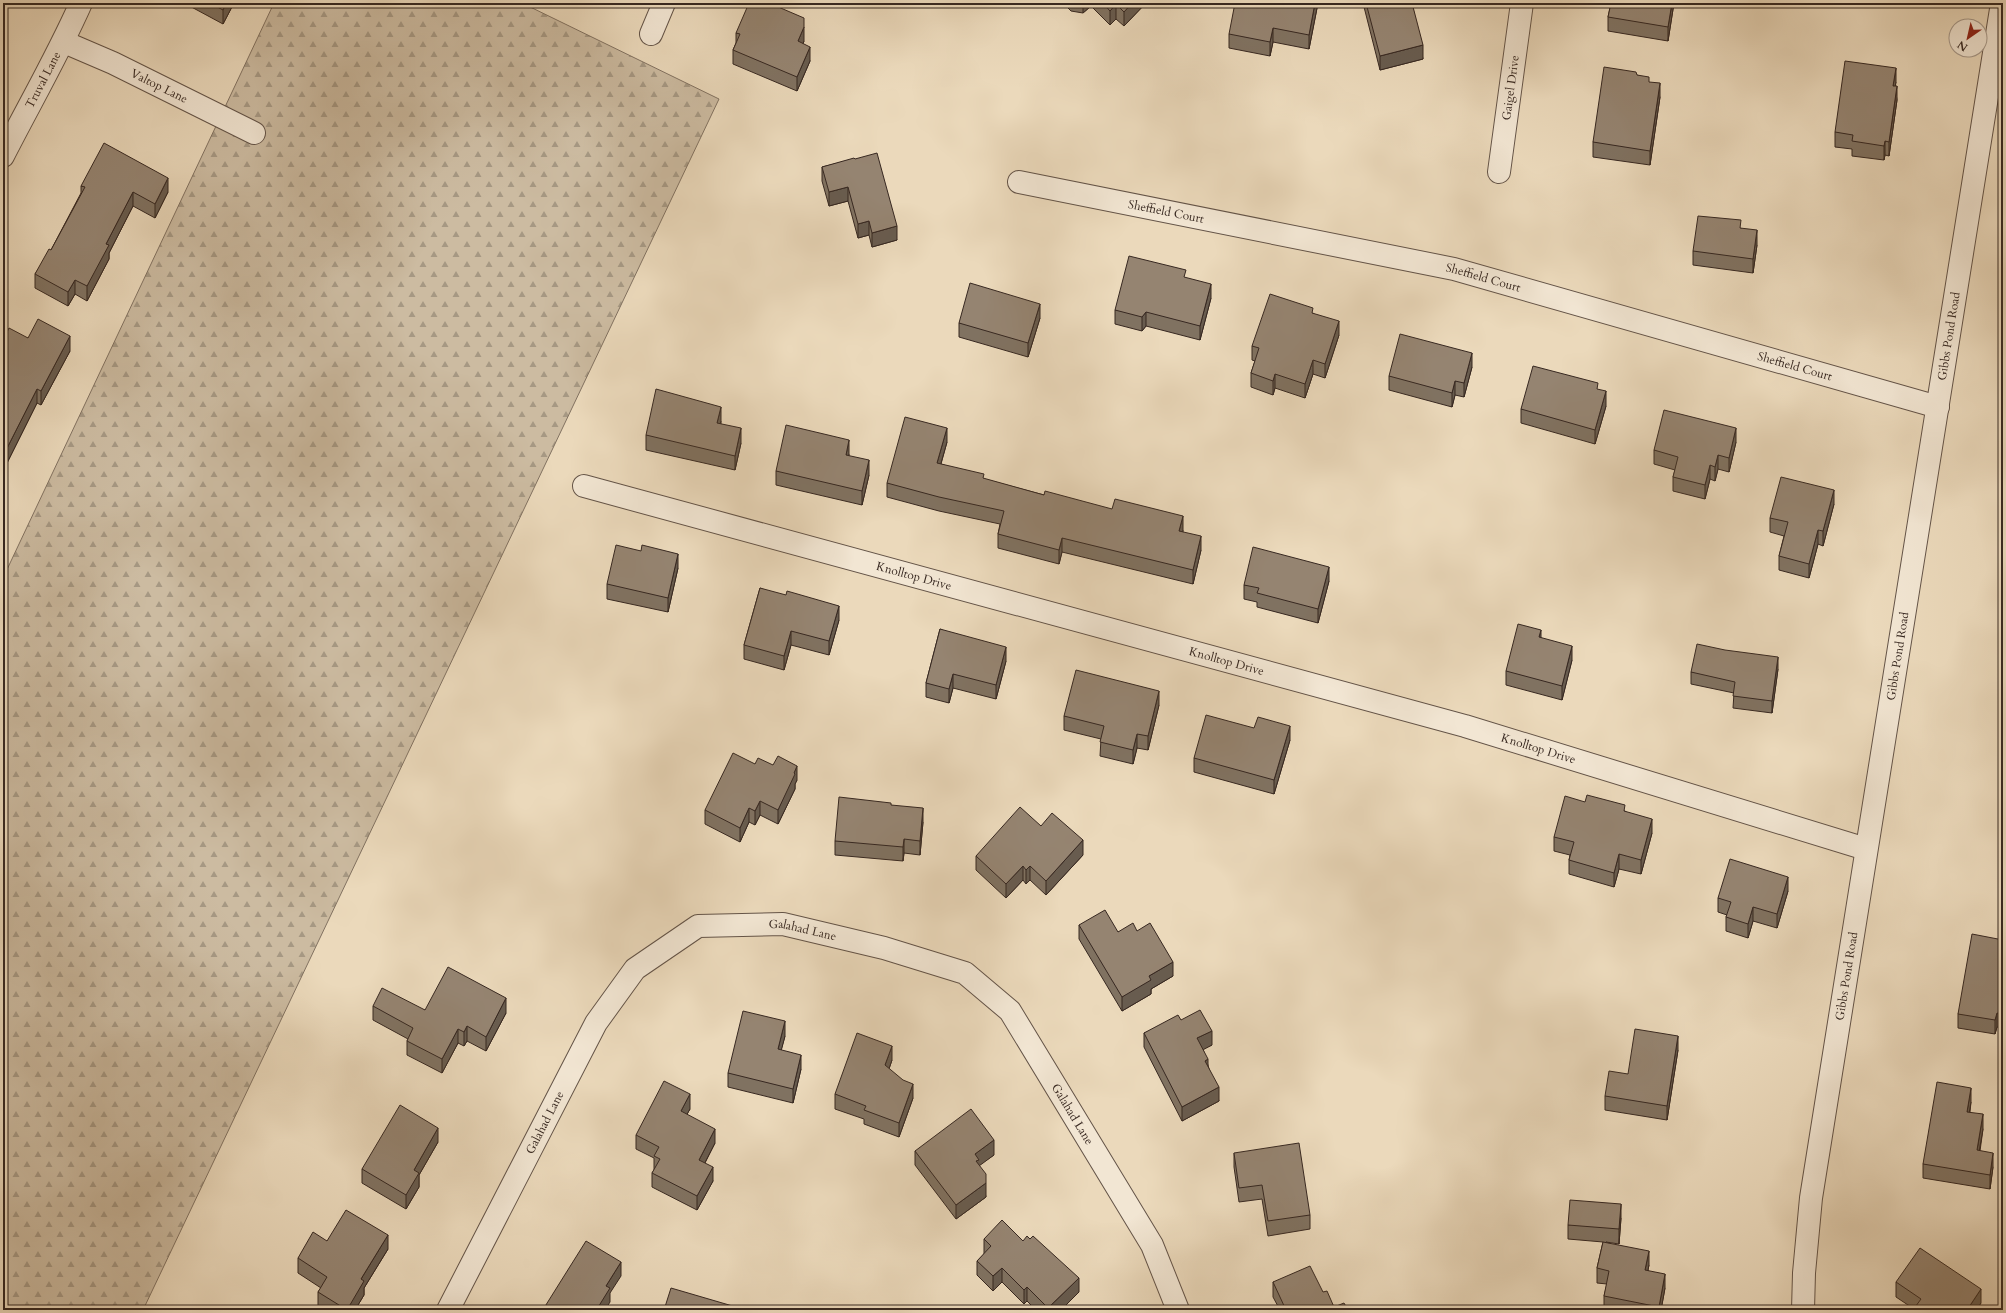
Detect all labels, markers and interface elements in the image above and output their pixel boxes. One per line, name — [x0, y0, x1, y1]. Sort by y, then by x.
north arrow — [1948, 18, 1988, 58]
text: N — [1954, 37, 1971, 55]
street label: Truval Lane — [21, 49, 65, 111]
street label: Gaigel Drive — [1498, 54, 1523, 121]
street label: Valtop Lane — [128, 65, 191, 107]
street label: Sheffield Court — [1127, 196, 1206, 227]
street label: Sheffield Court — [1444, 260, 1523, 296]
street label: Gibbs Pond Road — [1934, 290, 1964, 382]
street label: Sheffield Court — [1756, 348, 1834, 384]
street label: Knolltop Drive — [875, 558, 953, 594]
street label: Gibbs Pond Road — [1883, 610, 1913, 702]
street label: Knolltop Drive — [1187, 643, 1266, 679]
street label: Knolltop Drive — [1499, 730, 1578, 768]
street label: Galahad Lane — [768, 916, 838, 944]
street label: Gibbs Pond Road — [1831, 930, 1862, 1022]
street label: Galahad Lane — [1048, 1081, 1097, 1148]
street label: Galahad Lane — [522, 1088, 568, 1157]

